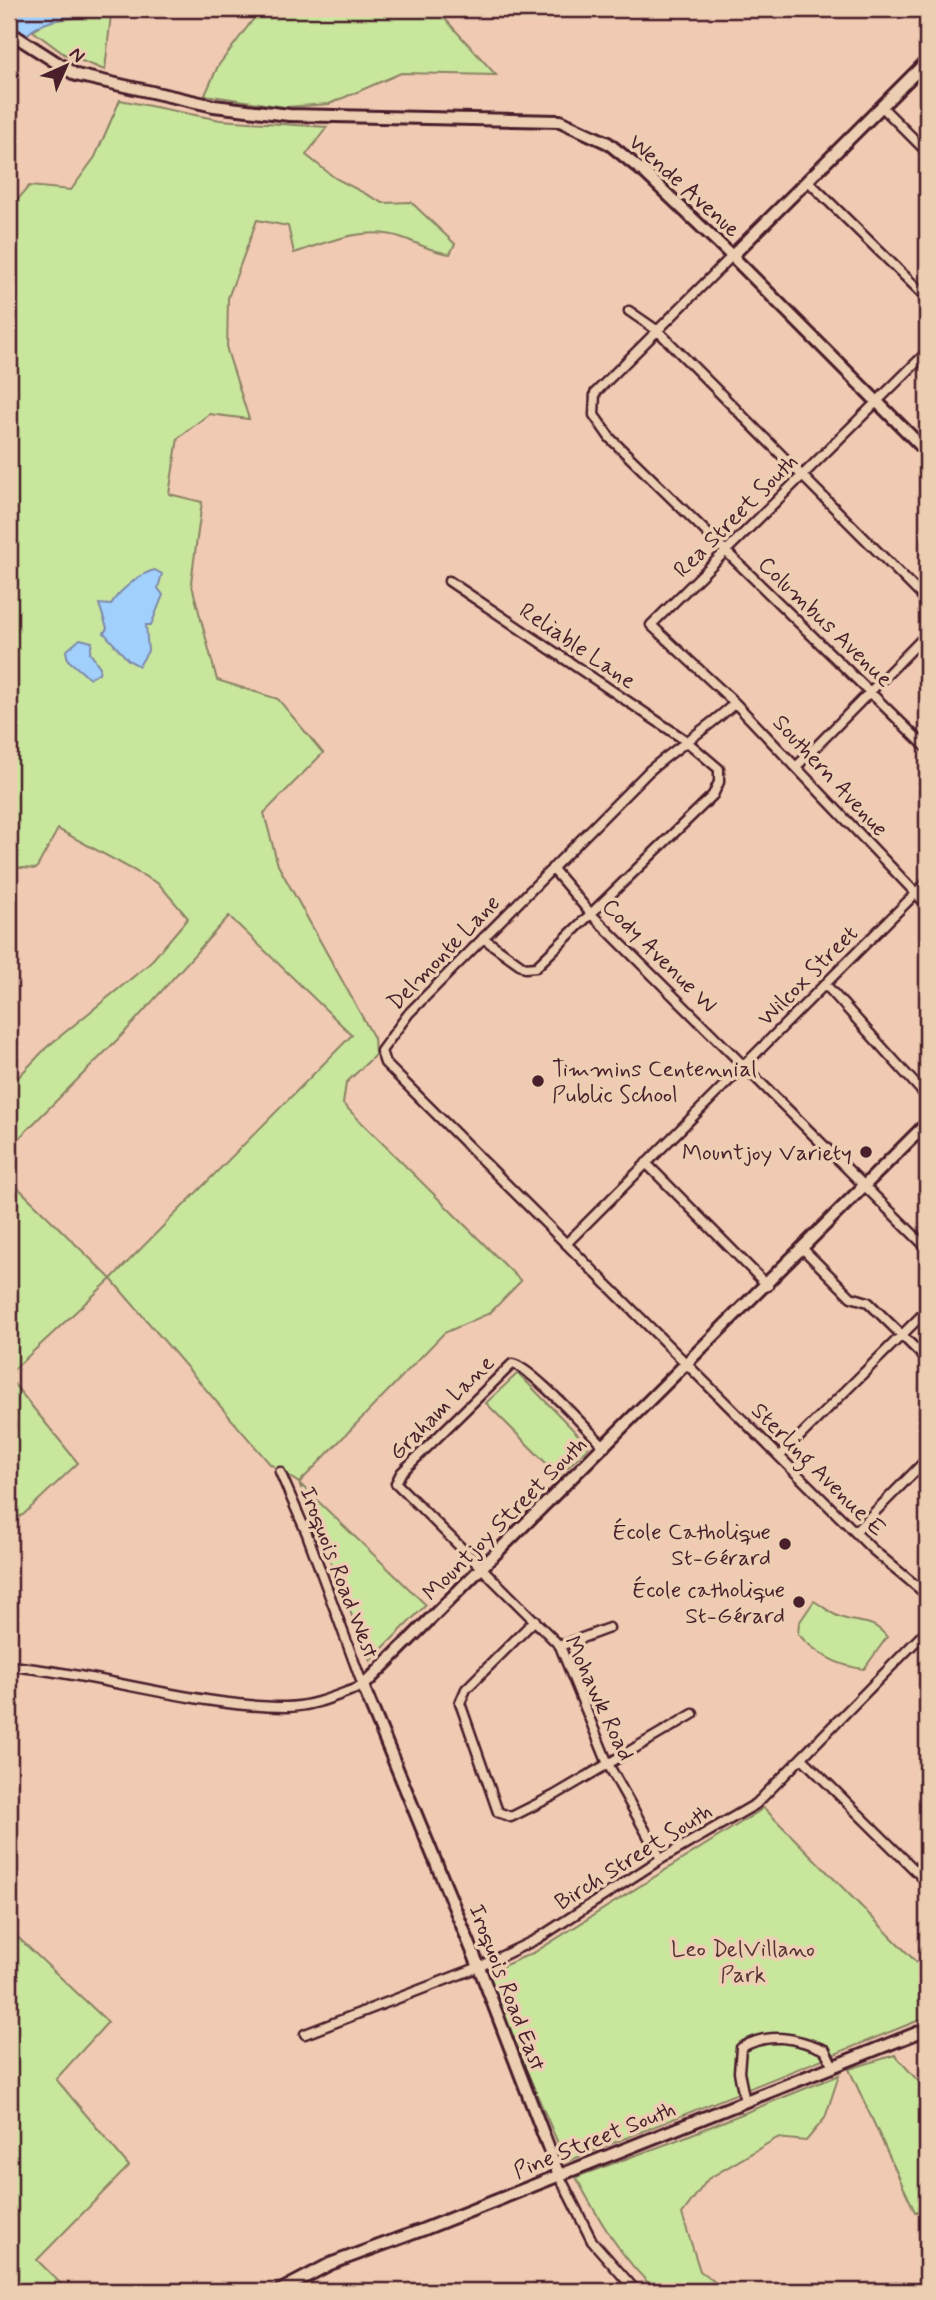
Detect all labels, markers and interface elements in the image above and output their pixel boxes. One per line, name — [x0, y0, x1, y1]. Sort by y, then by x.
north arrow — [32, 32, 102, 102]
text: N — [64, 42, 90, 68]
street label: Wende Avenue — [621, 128, 746, 245]
street label: Rea Street South — [668, 448, 805, 585]
street label: Columbus Avenue — [751, 550, 898, 695]
street label: Reliable Lane — [513, 597, 641, 697]
street label: Southern Avenue — [765, 709, 894, 844]
street label: Delmonte Lane — [381, 889, 507, 1018]
street label: Cody Avenue W — [595, 892, 723, 1020]
street label: Wilcox Street — [752, 920, 865, 1033]
place label: Timmins Centennial Public School — [552, 1055, 757, 1111]
marker: Timmins Centennial Public School — [530, 1073, 546, 1089]
place label: Mountjoy Variety — [682, 1139, 852, 1169]
marker: Mountjoy Variety — [858, 1144, 874, 1160]
street label: Graham Lane — [383, 1349, 502, 1468]
street label: Sterling Avenue E — [742, 1397, 891, 1546]
street label: Mountjoy Street South — [417, 1431, 594, 1608]
street label: Iroquois Road West — [292, 1482, 385, 1663]
place label: École Catholique St-Gérard — [612, 1517, 771, 1574]
marker: École Catholique St-Gérard — [777, 1536, 793, 1552]
place label: École catholique St-Gérard — [632, 1575, 785, 1632]
marker: École catholique St-Gérard — [791, 1594, 807, 1610]
street label: Mohawk Road — [556, 1631, 640, 1766]
street label: Birch Street South — [550, 1797, 719, 1918]
street label: Iroquois Road East — [461, 1900, 552, 2075]
park label: Leo DelVillano Park — [671, 1935, 815, 1991]
street label: Pine Street South — [509, 2095, 680, 2187]

